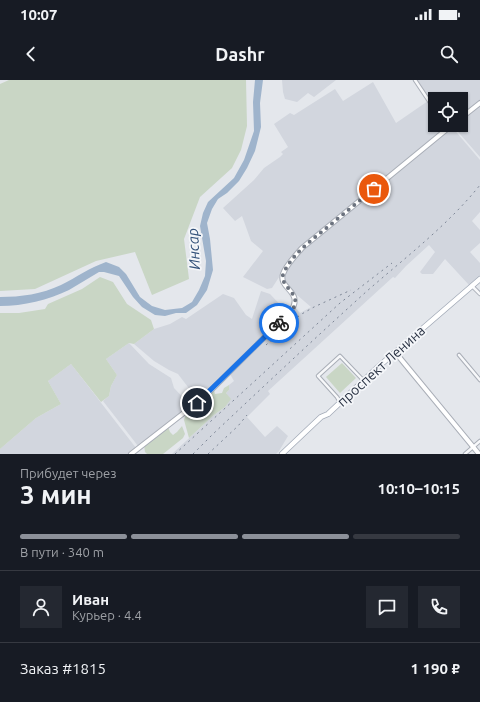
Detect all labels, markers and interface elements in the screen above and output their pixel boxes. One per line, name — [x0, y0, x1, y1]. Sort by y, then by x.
text: 10:07 — [20, 6, 58, 23]
icon: back — [20, 43, 42, 65]
icon: search — [438, 43, 460, 65]
text: Dashr — [215, 44, 265, 64]
map controls — [428, 92, 468, 132]
button: locate — [428, 92, 468, 132]
pin — [357, 172, 391, 206]
icon: bag — [363, 178, 385, 200]
water label: Инсар — [184, 228, 203, 270]
courier — [259, 303, 299, 343]
icon: bike — [268, 312, 290, 334]
street label: проспект Ленина — [334, 322, 428, 410]
pin — [180, 386, 214, 420]
icon: home — [186, 392, 208, 414]
text: Прибудет через — [20, 466, 117, 480]
text: 3 мин — [20, 480, 92, 509]
text: 10:10–10:15 — [377, 480, 460, 497]
text: В пути · 340 m — [20, 545, 104, 559]
button: person — [20, 586, 62, 628]
button: chat — [366, 586, 408, 628]
button: phone — [418, 586, 460, 628]
text: Иван — [72, 591, 109, 608]
text: Курьер · 4.4 — [72, 608, 142, 622]
text: Заказ #1815 — [20, 660, 106, 677]
text: 1 190 ₽ — [411, 660, 460, 677]

